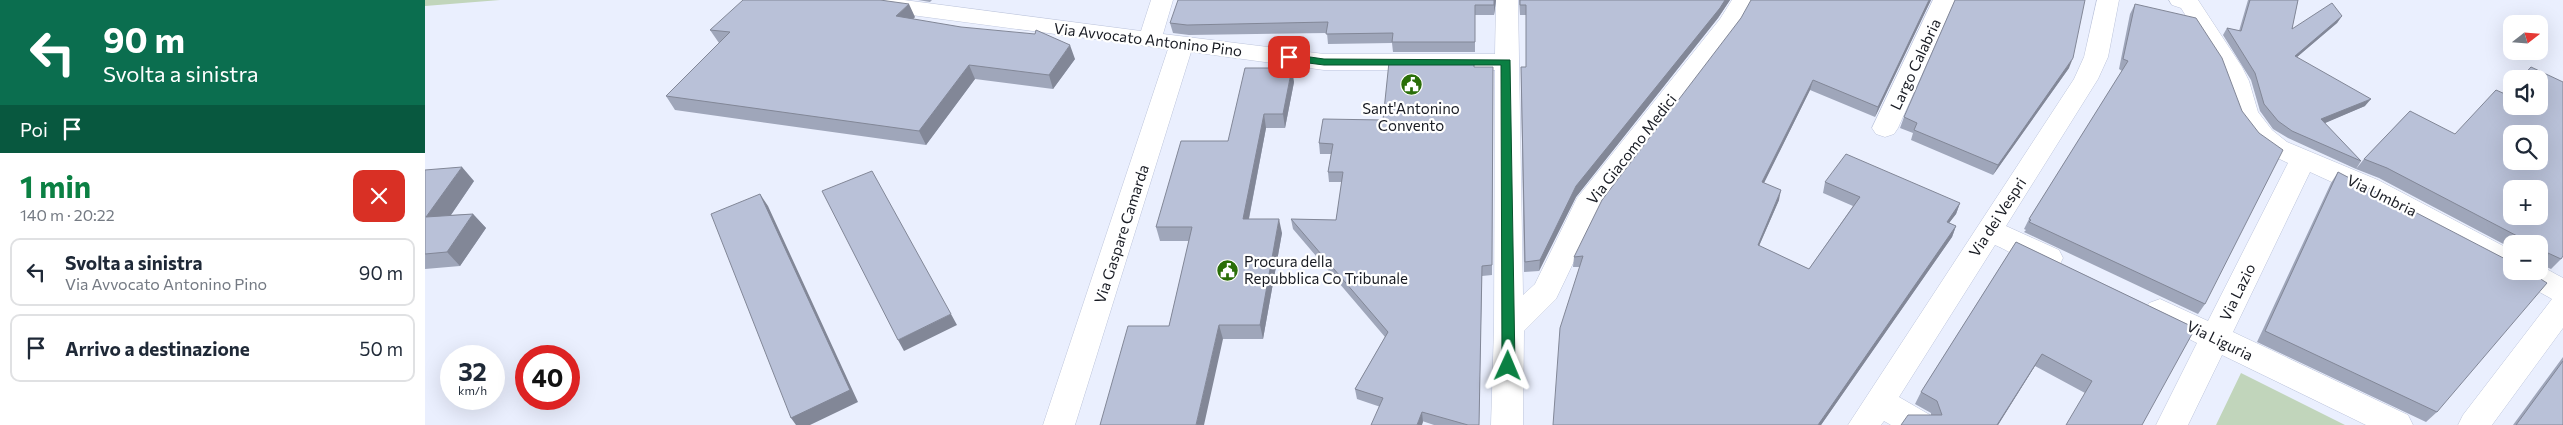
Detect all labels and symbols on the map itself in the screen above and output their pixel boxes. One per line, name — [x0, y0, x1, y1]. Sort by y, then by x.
north arrow — [2503, 15, 2547, 60]
street label: Largo Calabria — [1886, 16, 1944, 112]
street label: Via Avvocato Antonino Pino — [1053, 19, 1243, 59]
pin — [1268, 36, 1310, 78]
public building icon: Sant'Antonino Convento — [1399, 73, 1423, 97]
street label: Via Giacomo Medici — [1582, 90, 1680, 208]
place label: Sant'Antonino Convento — [1362, 99, 1460, 134]
street label: Via Gaspare Camarda — [1090, 162, 1152, 306]
street label: Via Umbria — [2344, 170, 2420, 220]
street label: Via dei Vespri — [1965, 174, 2029, 260]
place label: Procura della Repubblica Co Tribunale — [1244, 252, 1408, 287]
public building icon: Procura della Repubblica Co Tribunale — [1216, 258, 1240, 282]
street label: Via Lazio — [2215, 260, 2259, 324]
street label: Via Liguria — [2184, 316, 2256, 364]
position arrow — [1481, 339, 1533, 391]
speed limit sign: 40 — [515, 345, 580, 410]

